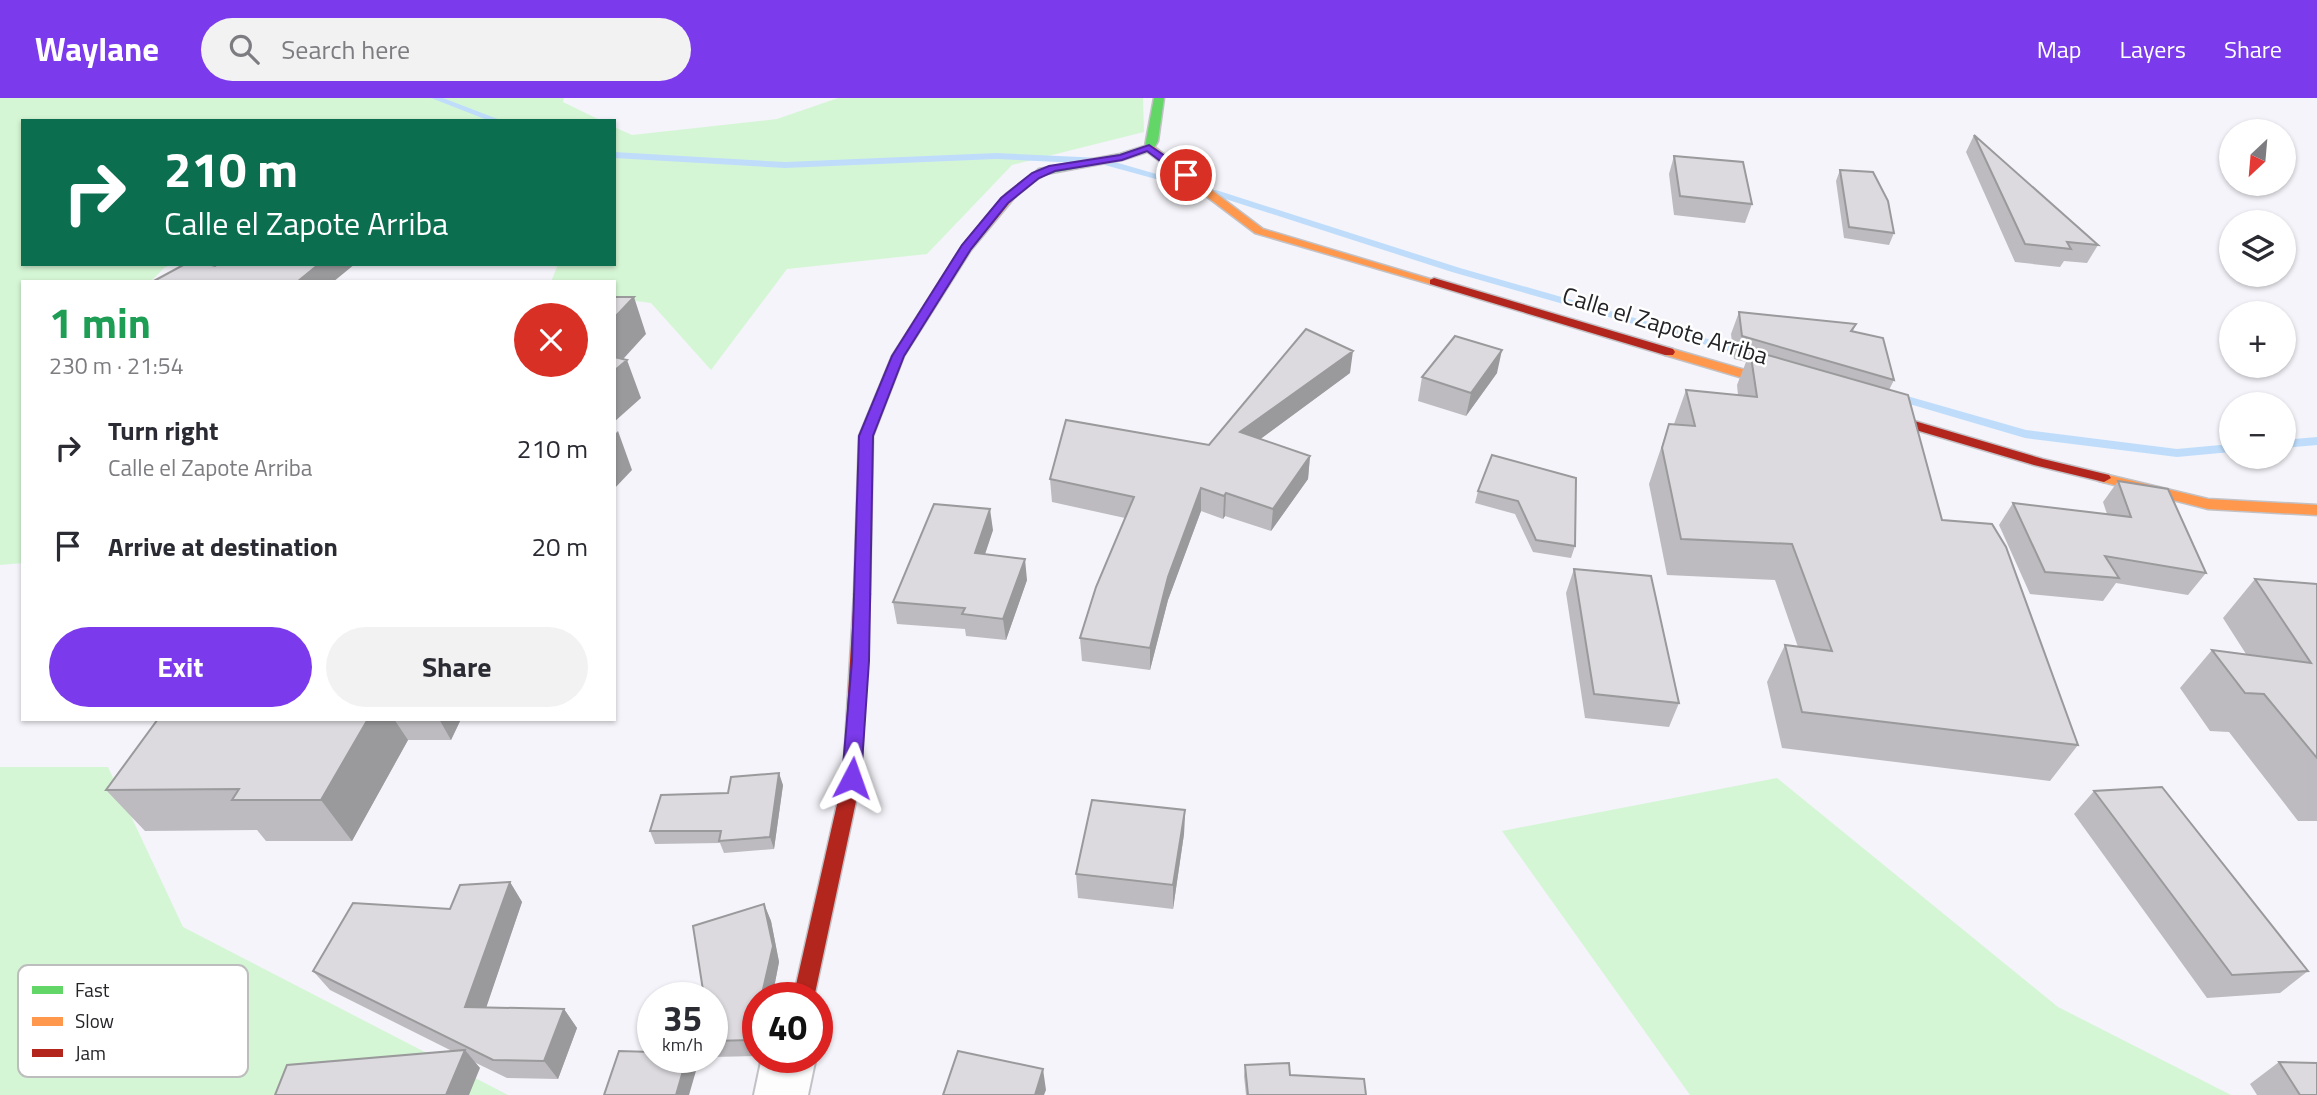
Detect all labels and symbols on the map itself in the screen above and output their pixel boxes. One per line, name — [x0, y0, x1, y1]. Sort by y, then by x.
north arrow — [2219, 119, 2296, 196]
pin — [1156, 145, 1216, 205]
street label: Calle el Zapote Arriba — [1558, 277, 1773, 373]
position arrow — [815, 741, 889, 815]
legend — [18, 965, 248, 1077]
text: Fast — [75, 975, 110, 1004]
speed limit sign: 40 — [742, 982, 833, 1073]
text: Slow — [75, 1006, 114, 1035]
text: Jam — [75, 1038, 106, 1067]

